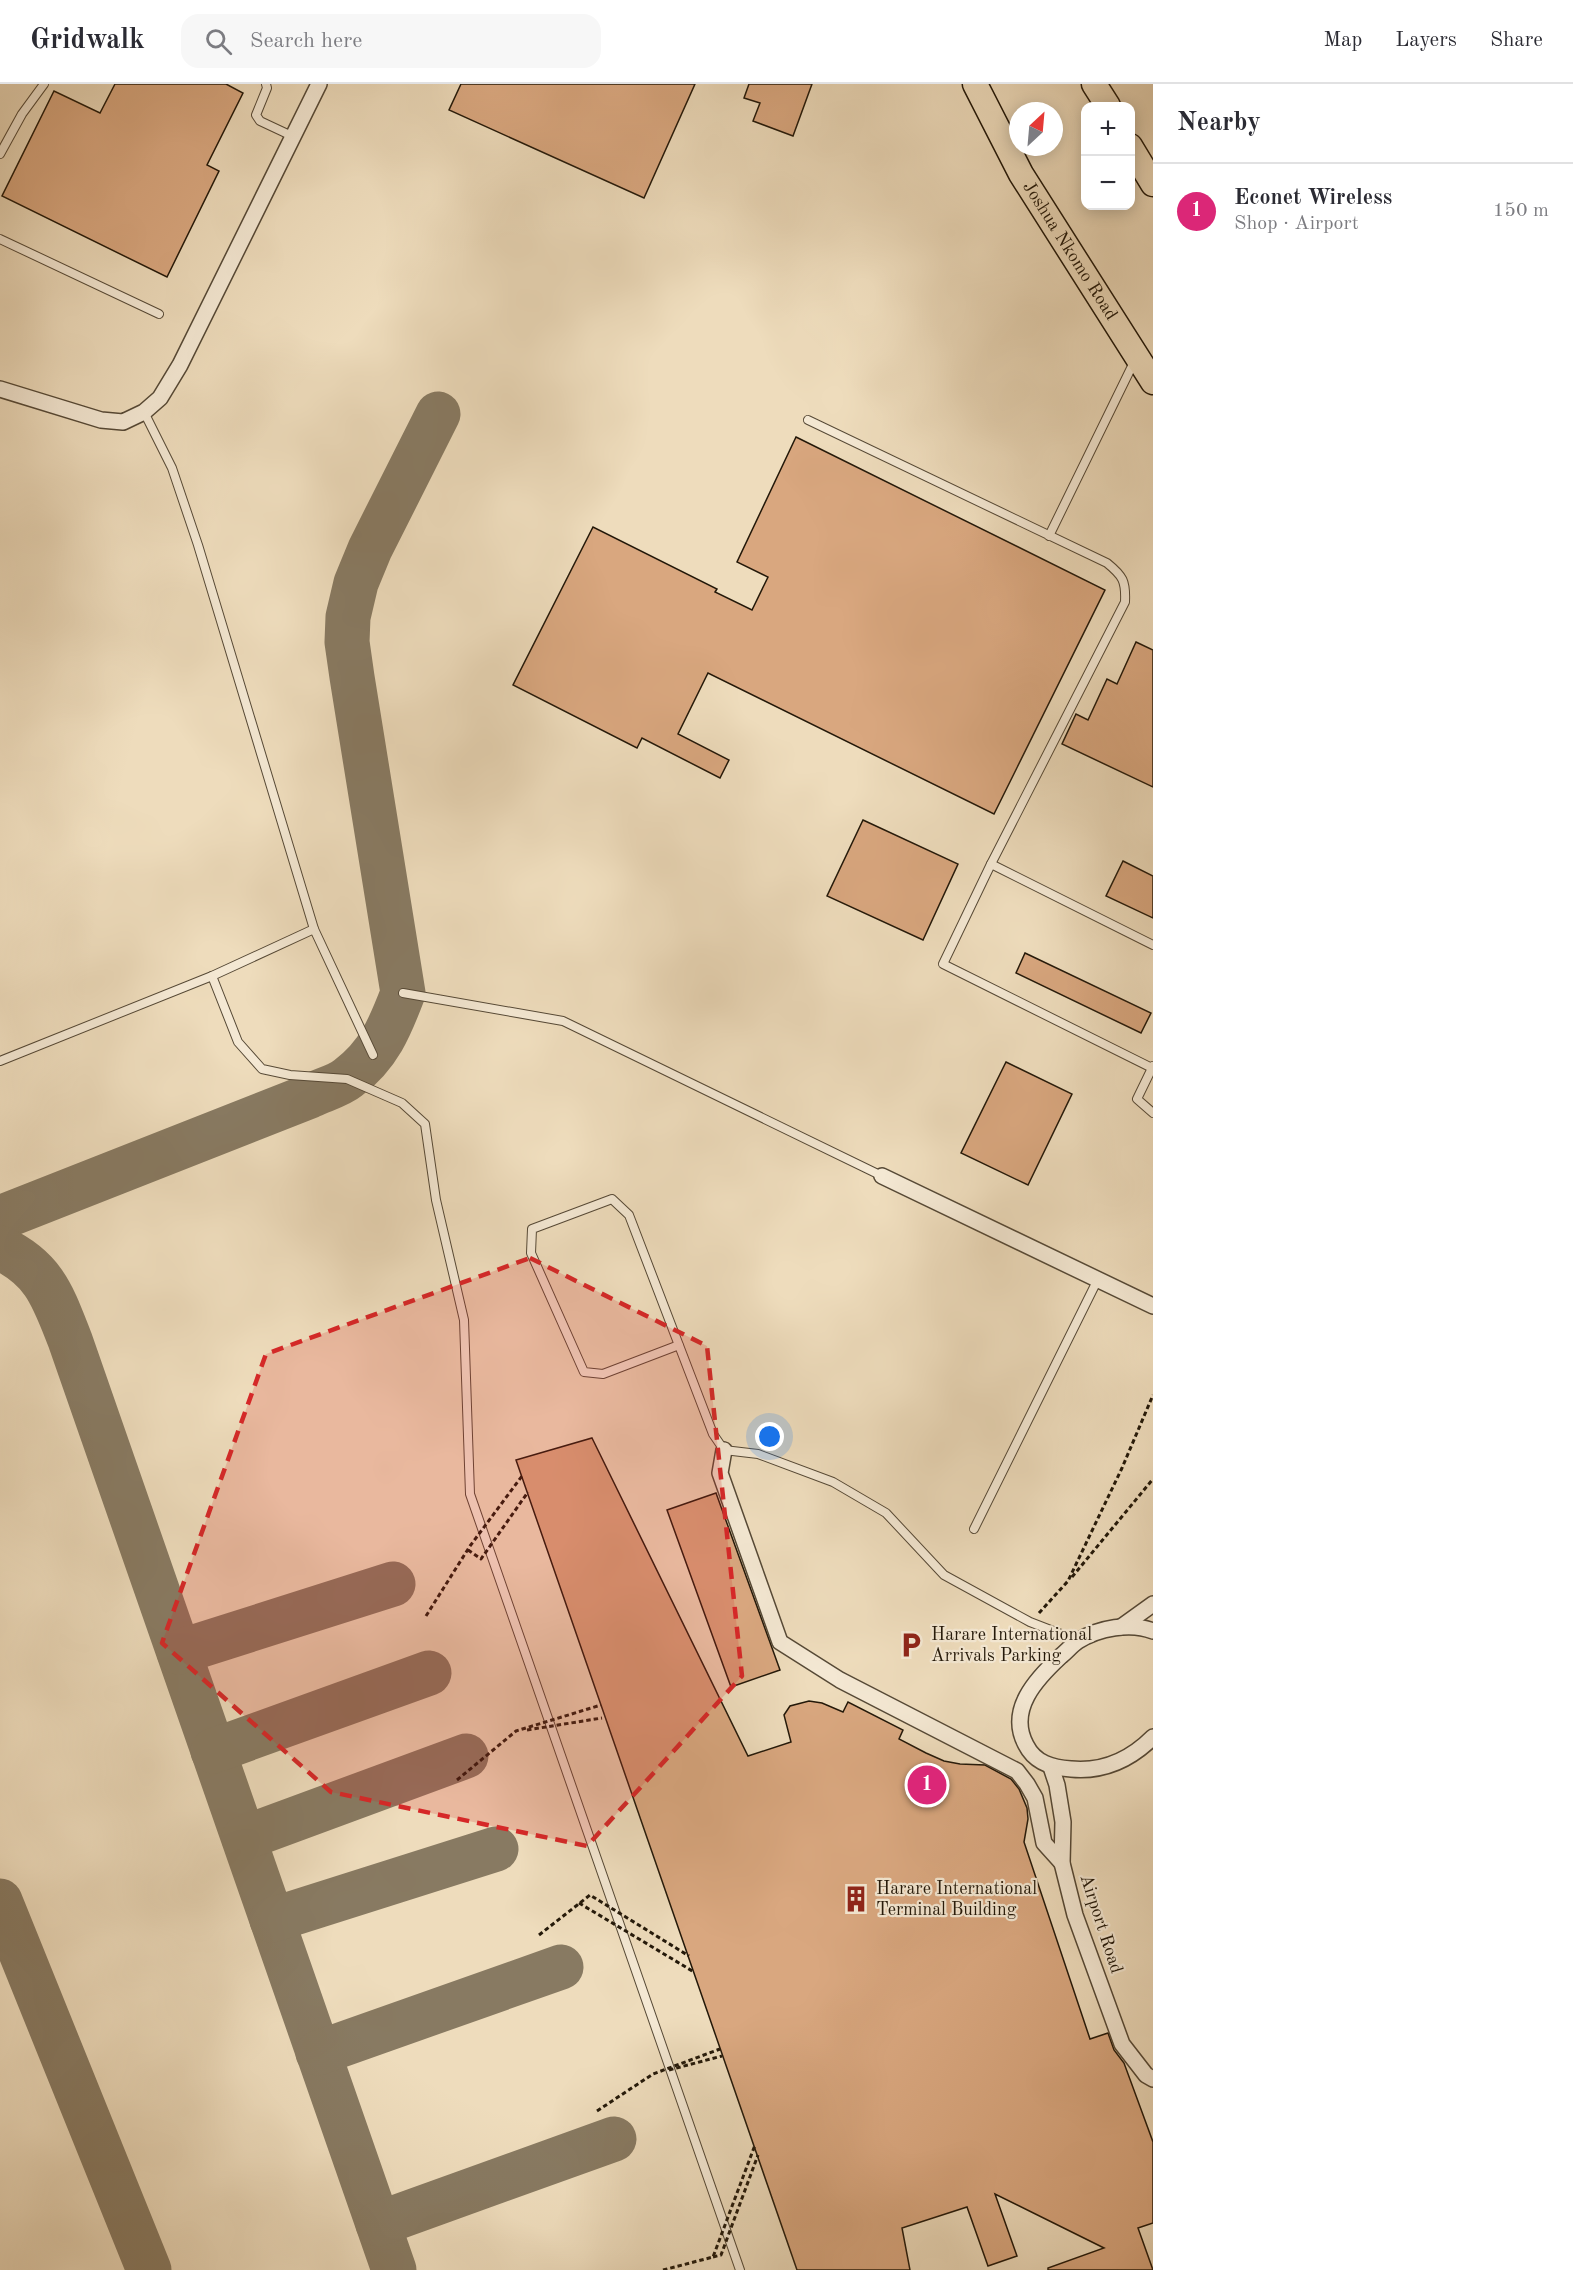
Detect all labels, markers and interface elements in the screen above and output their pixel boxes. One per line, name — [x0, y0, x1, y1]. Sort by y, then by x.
search box — [181, 14, 601, 68]
icon: search — [202, 25, 235, 58]
text: Gridwalk — [30, 27, 145, 55]
text: Search here — [250, 30, 362, 52]
text: Map — [1323, 30, 1362, 51]
text: Layers — [1395, 30, 1457, 51]
text: Share — [1490, 30, 1543, 51]
north arrow — [1009, 102, 1063, 156]
map controls — [1081, 102, 1135, 210]
button: + — [1081, 102, 1135, 156]
text: Nearby — [1177, 110, 1261, 136]
button: − — [1081, 156, 1135, 210]
street label: Joshua Nkomo Road — [1019, 178, 1120, 323]
text: Econet Wireless — [1234, 187, 1392, 209]
text: 1 — [1191, 201, 1202, 221]
text: 150 m — [1493, 201, 1549, 221]
text: Shop · Airport — [1234, 214, 1359, 234]
your location — [755, 1422, 784, 1451]
place label: Harare International Arrivals Parking — [931, 1626, 1092, 1665]
parking icon: Harare International Arrivals Parking — [896, 1630, 926, 1660]
pin: 1 — [908, 1762, 946, 1808]
street label: Airport Road — [1077, 1872, 1125, 1976]
place label: Harare International Terminal Building — [876, 1880, 1037, 1919]
building icon: Harare International Terminal Building — [841, 1884, 871, 1914]

